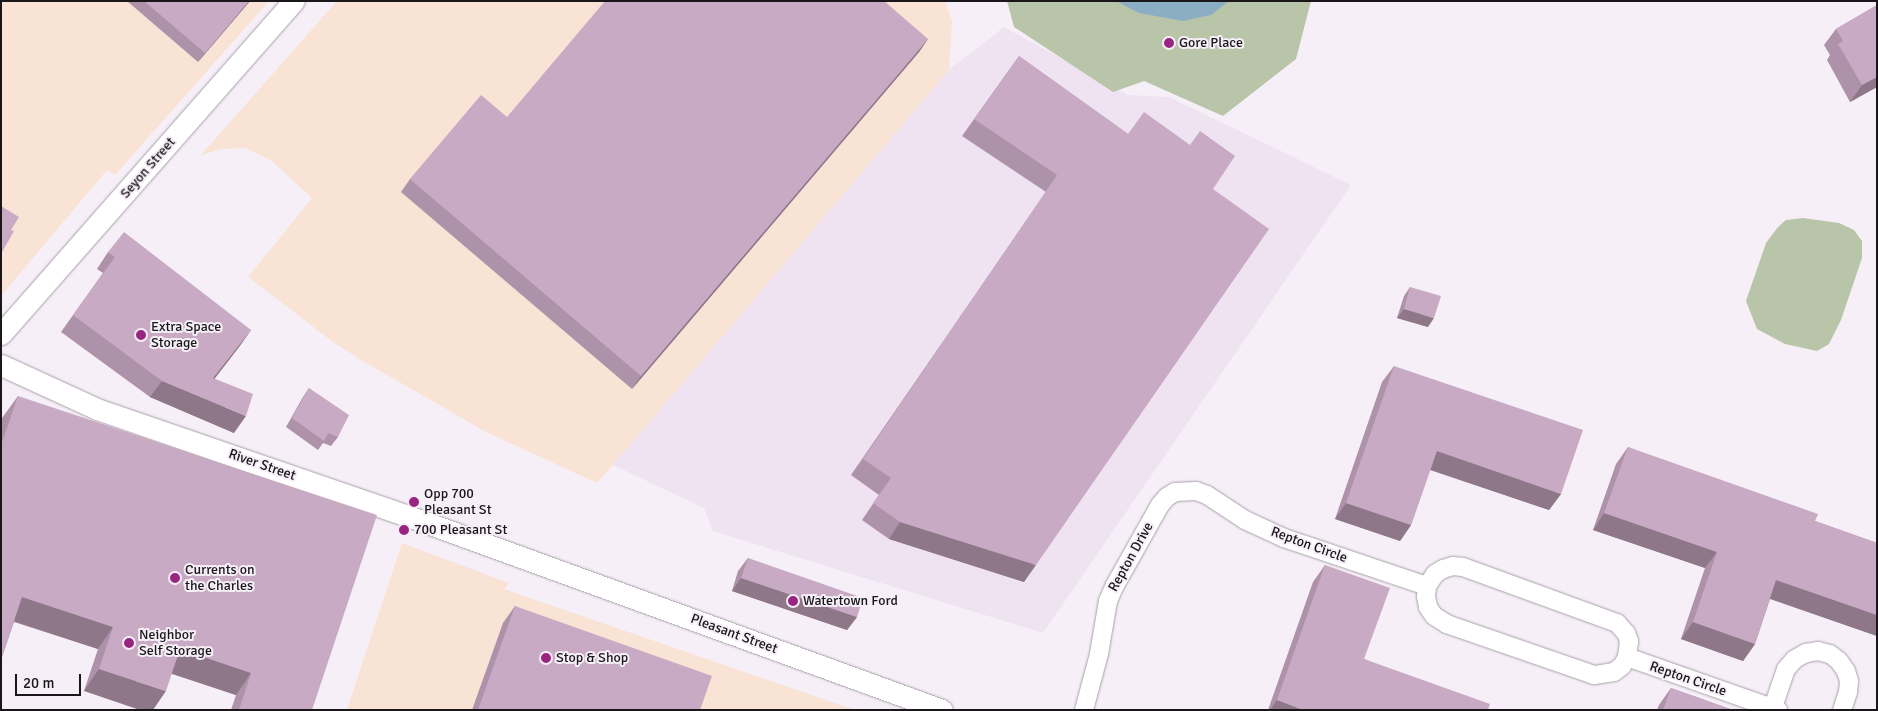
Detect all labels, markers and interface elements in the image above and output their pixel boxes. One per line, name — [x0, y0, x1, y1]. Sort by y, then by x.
place label: Gore Place — [1179, 35, 1243, 51]
marker: Gore Place — [1163, 37, 1175, 49]
street label: Seyon Street — [117, 134, 179, 202]
place label: Extra Space Storage — [151, 319, 221, 352]
marker: Extra Space Storage — [135, 329, 147, 341]
street label: River Street — [226, 446, 298, 484]
place label: Opp 700 Pleasant St — [424, 486, 492, 518]
marker: Opp 700 Pleasant St — [408, 496, 420, 508]
street label: Repton Drive — [1105, 519, 1157, 595]
place label: 700 Pleasant St — [414, 522, 507, 538]
street label: Repton Circle — [1268, 523, 1350, 567]
marker: 700 Pleasant St — [398, 524, 410, 536]
place label: Currents on the Charles — [185, 562, 255, 594]
marker: Currents on the Charles — [169, 572, 181, 584]
place label: Watertown Ford — [803, 593, 898, 609]
marker: Watertown Ford — [787, 595, 799, 607]
street label: Pleasant Street — [688, 610, 780, 658]
place label: Neighbor Self Storage — [139, 627, 212, 660]
marker: Neighbor Self Storage — [123, 637, 135, 649]
place label: Stop & Shop — [556, 650, 628, 666]
marker: Stop & Shop — [540, 652, 552, 664]
street label: Repton Circle — [1647, 658, 1729, 700]
scale bar — [18, 664, 84, 696]
text: 20 m — [23, 674, 54, 692]

